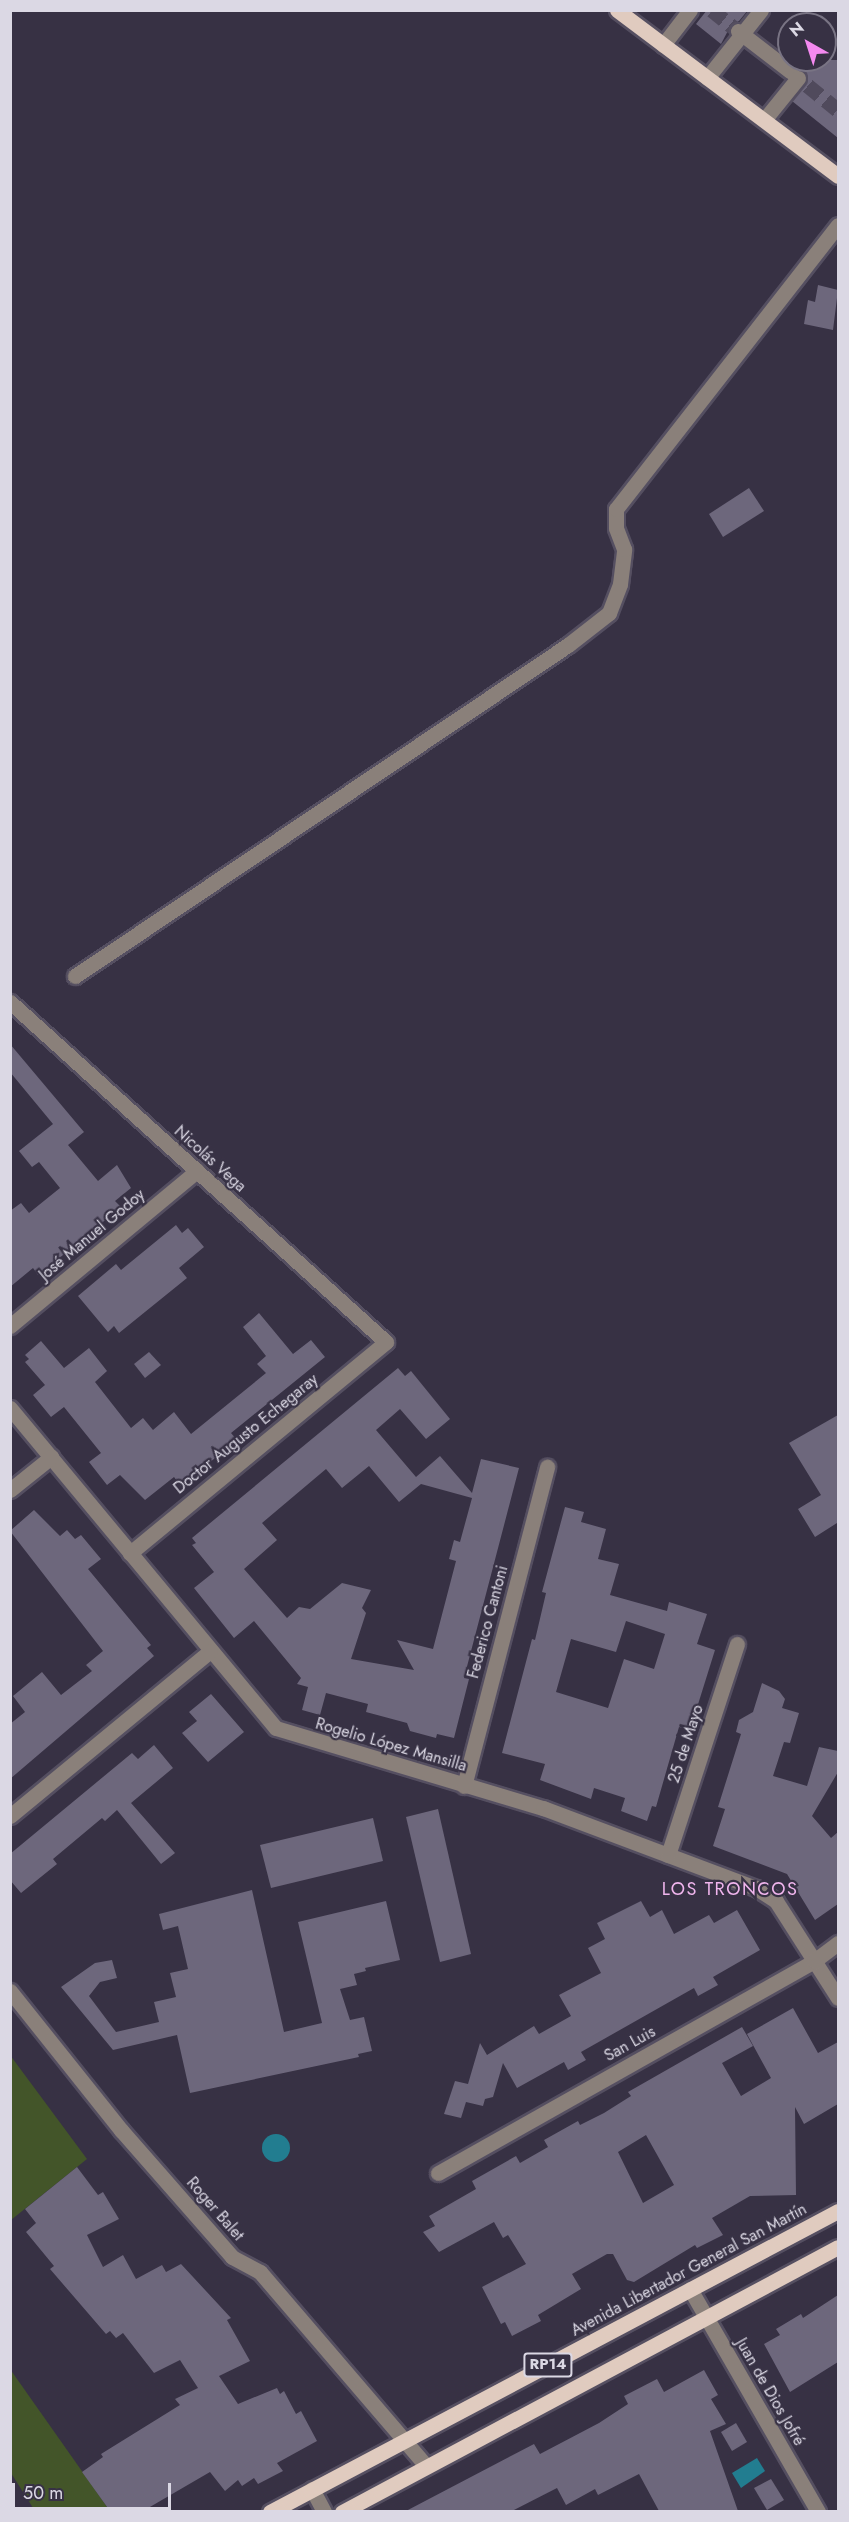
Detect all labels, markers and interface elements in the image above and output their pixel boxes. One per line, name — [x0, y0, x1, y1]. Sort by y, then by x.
north arrow — [777, 12, 837, 72]
text: N — [784, 16, 809, 42]
street label: Nicolás Vega — [170, 1122, 250, 1196]
street label: José Manuel Godoy — [35, 1185, 149, 1285]
street label: Doctor Augusto Echegaray — [170, 1370, 322, 1498]
street label: Federico Cantoni — [464, 1563, 512, 1681]
street label: 25 de Mayo — [664, 1702, 708, 1786]
street label: Rogelio López Mansilla — [313, 1714, 469, 1776]
district label: LOS TRONCOS — [662, 1878, 798, 1900]
street label: San Luis — [601, 2022, 659, 2066]
street label: Roger Balet — [182, 2173, 248, 2245]
street label: Avenida Libertador General San Martín — [568, 2200, 810, 2340]
street label: Juan de Dios Jofré — [731, 2335, 809, 2449]
road number: RP14 — [522, 2353, 574, 2377]
scale bar — [15, 2471, 174, 2509]
text: 50 m — [23, 2480, 63, 2506]

